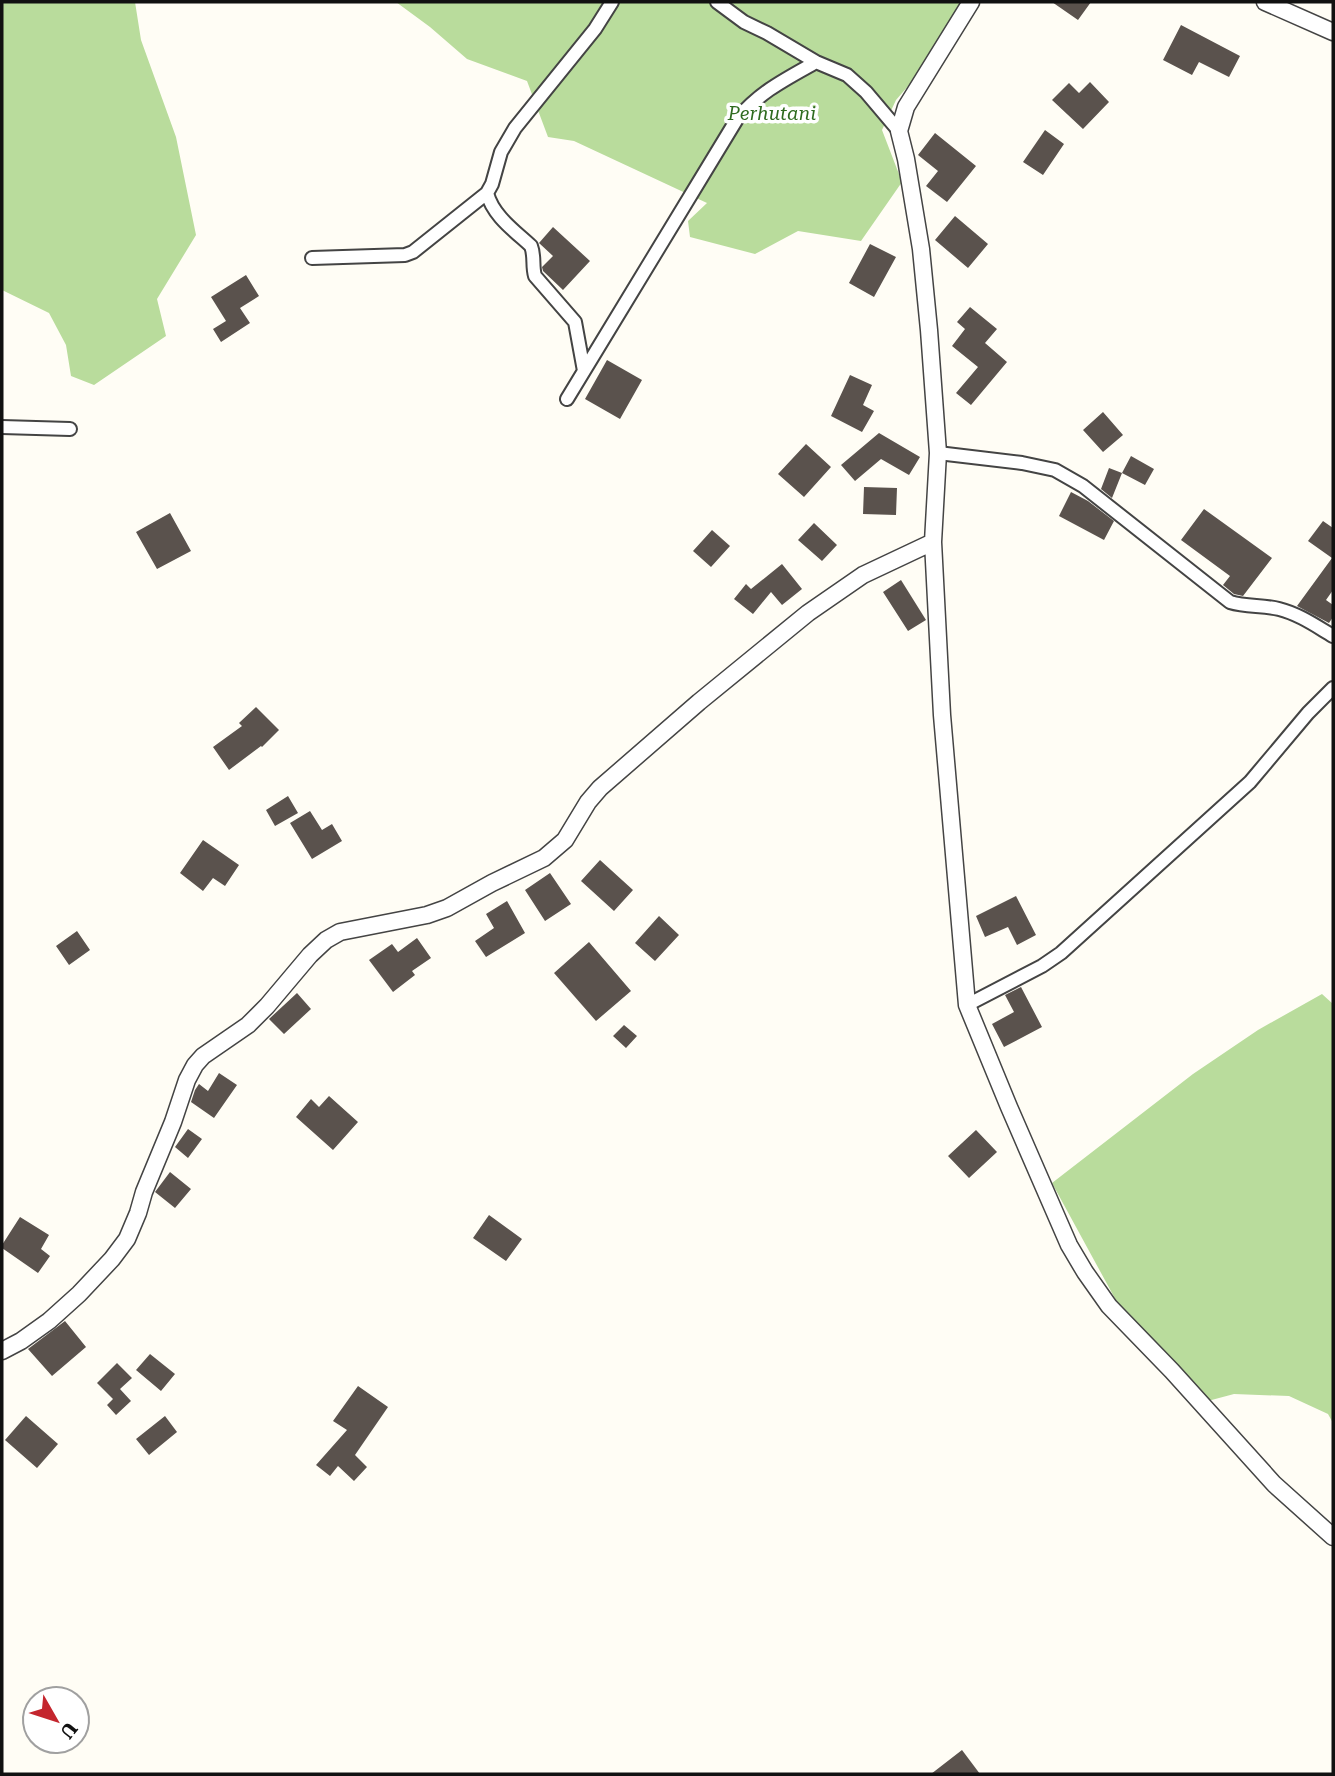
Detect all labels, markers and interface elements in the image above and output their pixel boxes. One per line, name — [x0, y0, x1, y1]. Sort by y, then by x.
park label: Perhutani — [727, 102, 816, 125]
north arrow — [21, 1685, 91, 1755]
text: U — [55, 1717, 82, 1744]

